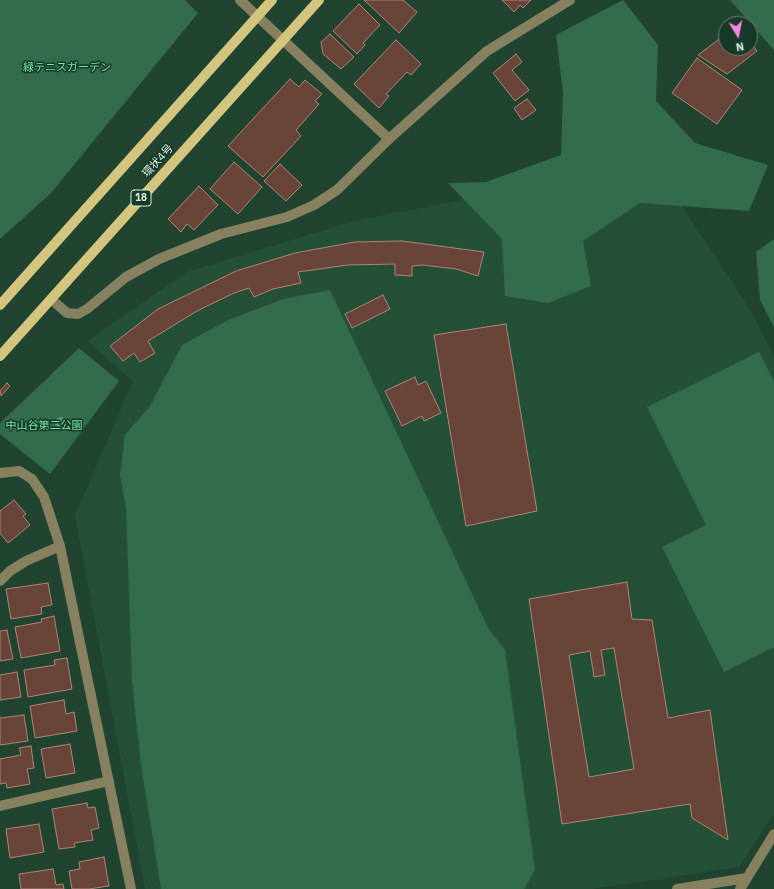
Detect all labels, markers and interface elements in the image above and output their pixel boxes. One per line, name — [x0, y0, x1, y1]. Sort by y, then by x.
north arrow — [718, 16, 758, 56]
text: N — [735, 39, 745, 54]
park label: 緑テニスガーデン — [23, 61, 111, 75]
street label: 環状4号 — [140, 142, 176, 180]
road number: 18 — [131, 190, 151, 206]
park label: 中山谷第二公園 — [6, 419, 82, 433]

